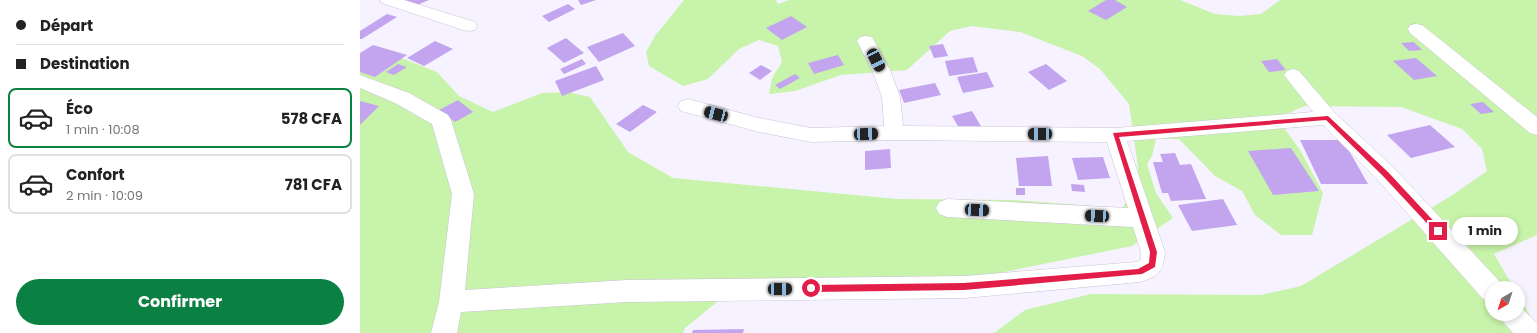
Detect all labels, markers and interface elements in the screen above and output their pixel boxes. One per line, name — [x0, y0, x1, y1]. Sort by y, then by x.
text: Départ — [40, 15, 93, 36]
car — [865, 47, 887, 73]
text: Destination — [40, 53, 130, 74]
text: Éco — [66, 98, 93, 119]
icon: car — [18, 100, 54, 136]
car — [703, 105, 729, 123]
text: 578 CFA — [281, 108, 342, 129]
text: 1 min · 10:08 — [66, 120, 140, 139]
car — [854, 128, 878, 140]
car — [1028, 128, 1052, 140]
text: Confort — [66, 164, 125, 185]
icon: car — [18, 166, 54, 202]
text: 781 CFA — [285, 174, 342, 195]
text: 2 min · 10:09 — [66, 186, 143, 205]
car — [965, 203, 989, 217]
car — [1085, 209, 1109, 223]
callout: 1 min — [1452, 217, 1518, 245]
text: 1 min — [1468, 221, 1502, 240]
route end — [1429, 222, 1447, 240]
button: Confirmer — [16, 279, 344, 325]
route start — [802, 279, 820, 297]
north arrow — [1485, 281, 1525, 321]
map controls — [1485, 281, 1525, 321]
car — [768, 283, 792, 295]

